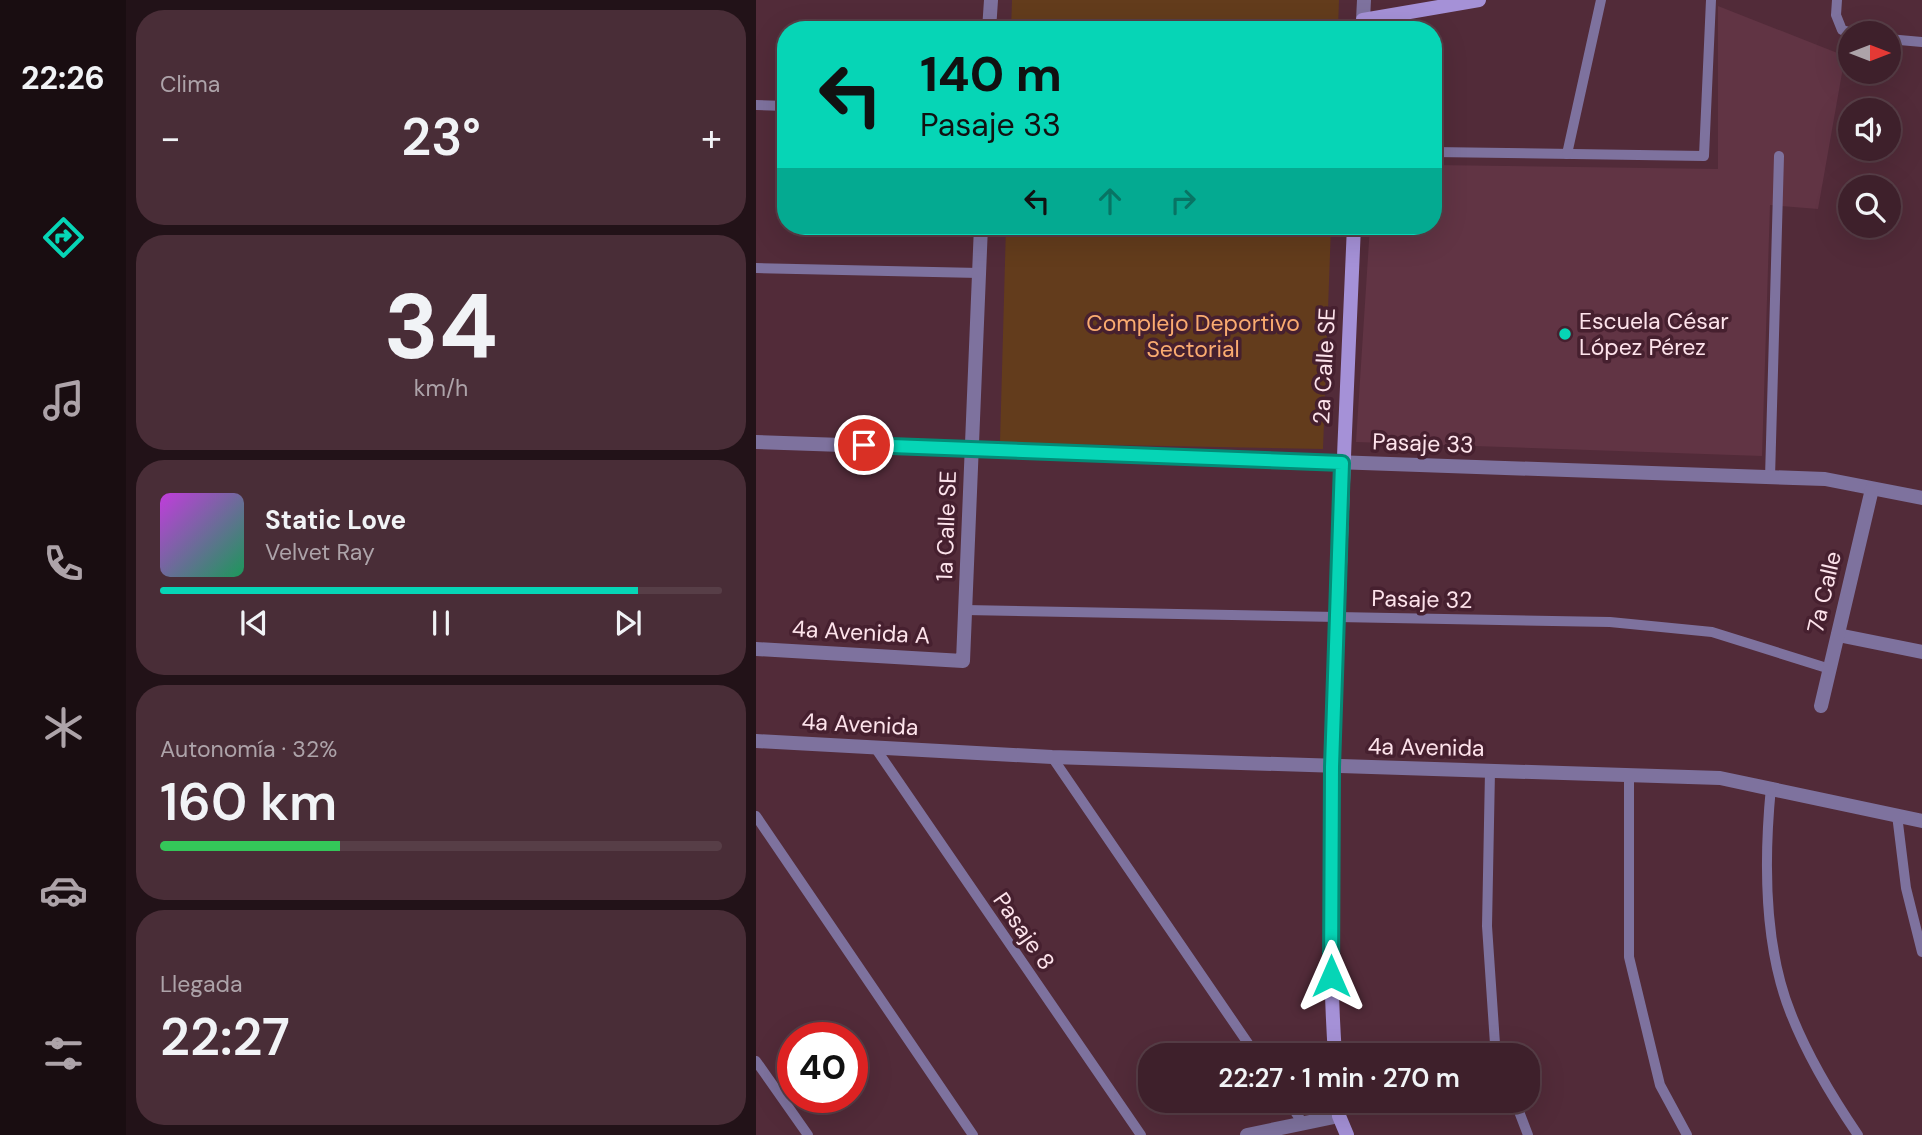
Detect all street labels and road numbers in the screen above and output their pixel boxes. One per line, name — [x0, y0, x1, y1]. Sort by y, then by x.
street label: 2a Calle SE — [1306, 307, 1342, 425]
street label: Pasaje 33 — [1372, 426, 1474, 460]
street label: 1a Calle SE — [929, 470, 963, 582]
street label: 7a Calle — [1800, 548, 1848, 636]
street label: Pasaje 32 — [1371, 583, 1473, 615]
street label: 4a Avenida A — [791, 613, 931, 651]
street label: 4a Avenida — [801, 706, 919, 742]
street label: 4a Avenida — [1367, 731, 1485, 763]
street label: Pasaje 8 — [986, 886, 1062, 976]

